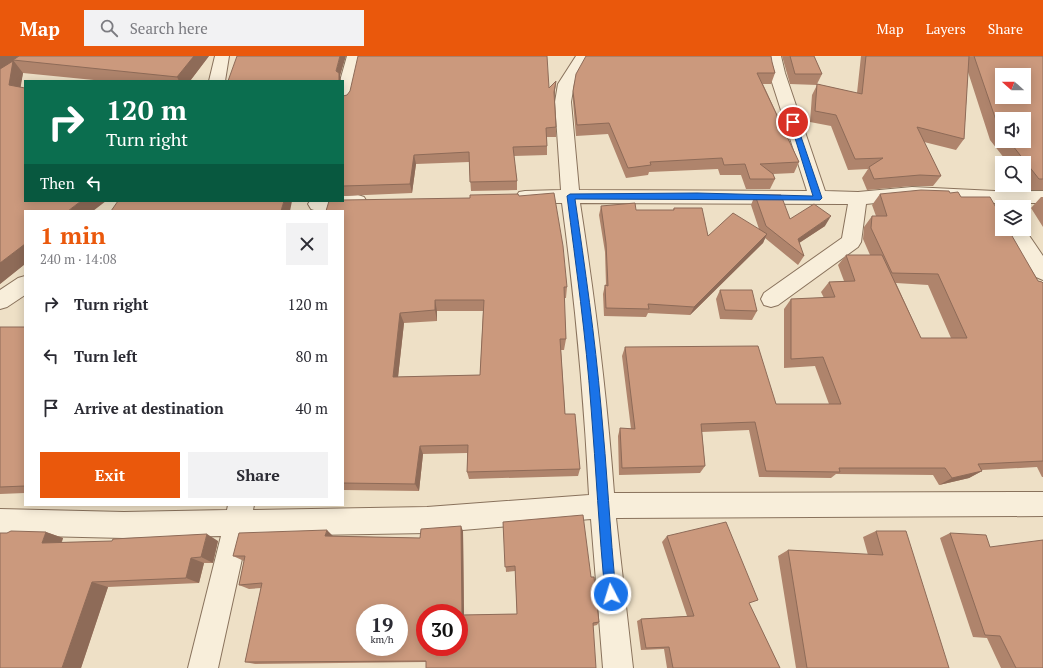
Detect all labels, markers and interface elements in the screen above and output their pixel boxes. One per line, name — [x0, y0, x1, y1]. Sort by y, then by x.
search box — [84, 10, 364, 46]
text: Map — [20, 16, 60, 41]
icon: search — [98, 17, 120, 39]
text: Search here — [130, 18, 208, 38]
text: Map — [877, 19, 904, 38]
text: Layers — [926, 19, 966, 38]
text: Share — [988, 19, 1023, 38]
north arrow — [995, 68, 1031, 104]
map controls — [995, 68, 1031, 236]
text: 120 m — [106, 91, 187, 128]
icon: right — [40, 96, 92, 148]
pin — [776, 105, 810, 139]
icon: arrive — [782, 111, 804, 133]
button: sound — [995, 112, 1031, 148]
text: Turn right — [106, 127, 188, 151]
button: search — [995, 156, 1031, 192]
icon: left — [83, 172, 105, 194]
text: Then — [40, 173, 75, 193]
button: layers — [995, 200, 1031, 236]
text: 1 min — [40, 219, 106, 251]
button: close — [286, 223, 328, 265]
text: 240 m · 14:08 — [40, 250, 117, 268]
icon: right — [40, 293, 62, 315]
text: Turn right — [74, 294, 149, 314]
text: 120 m — [287, 294, 328, 314]
icon: left — [40, 345, 62, 367]
text: Turn left — [74, 346, 138, 366]
text: 80 m — [295, 346, 328, 366]
icon: arrive — [40, 397, 62, 419]
text: Arrive at destination — [74, 398, 224, 418]
text: 40 m — [295, 398, 328, 418]
button: Exit — [40, 452, 180, 498]
button: Share — [188, 452, 328, 498]
position arrow — [590, 573, 632, 615]
speed limit sign: 30 — [416, 604, 468, 656]
text: 19 — [371, 611, 393, 638]
text: km/h — [370, 633, 394, 646]

